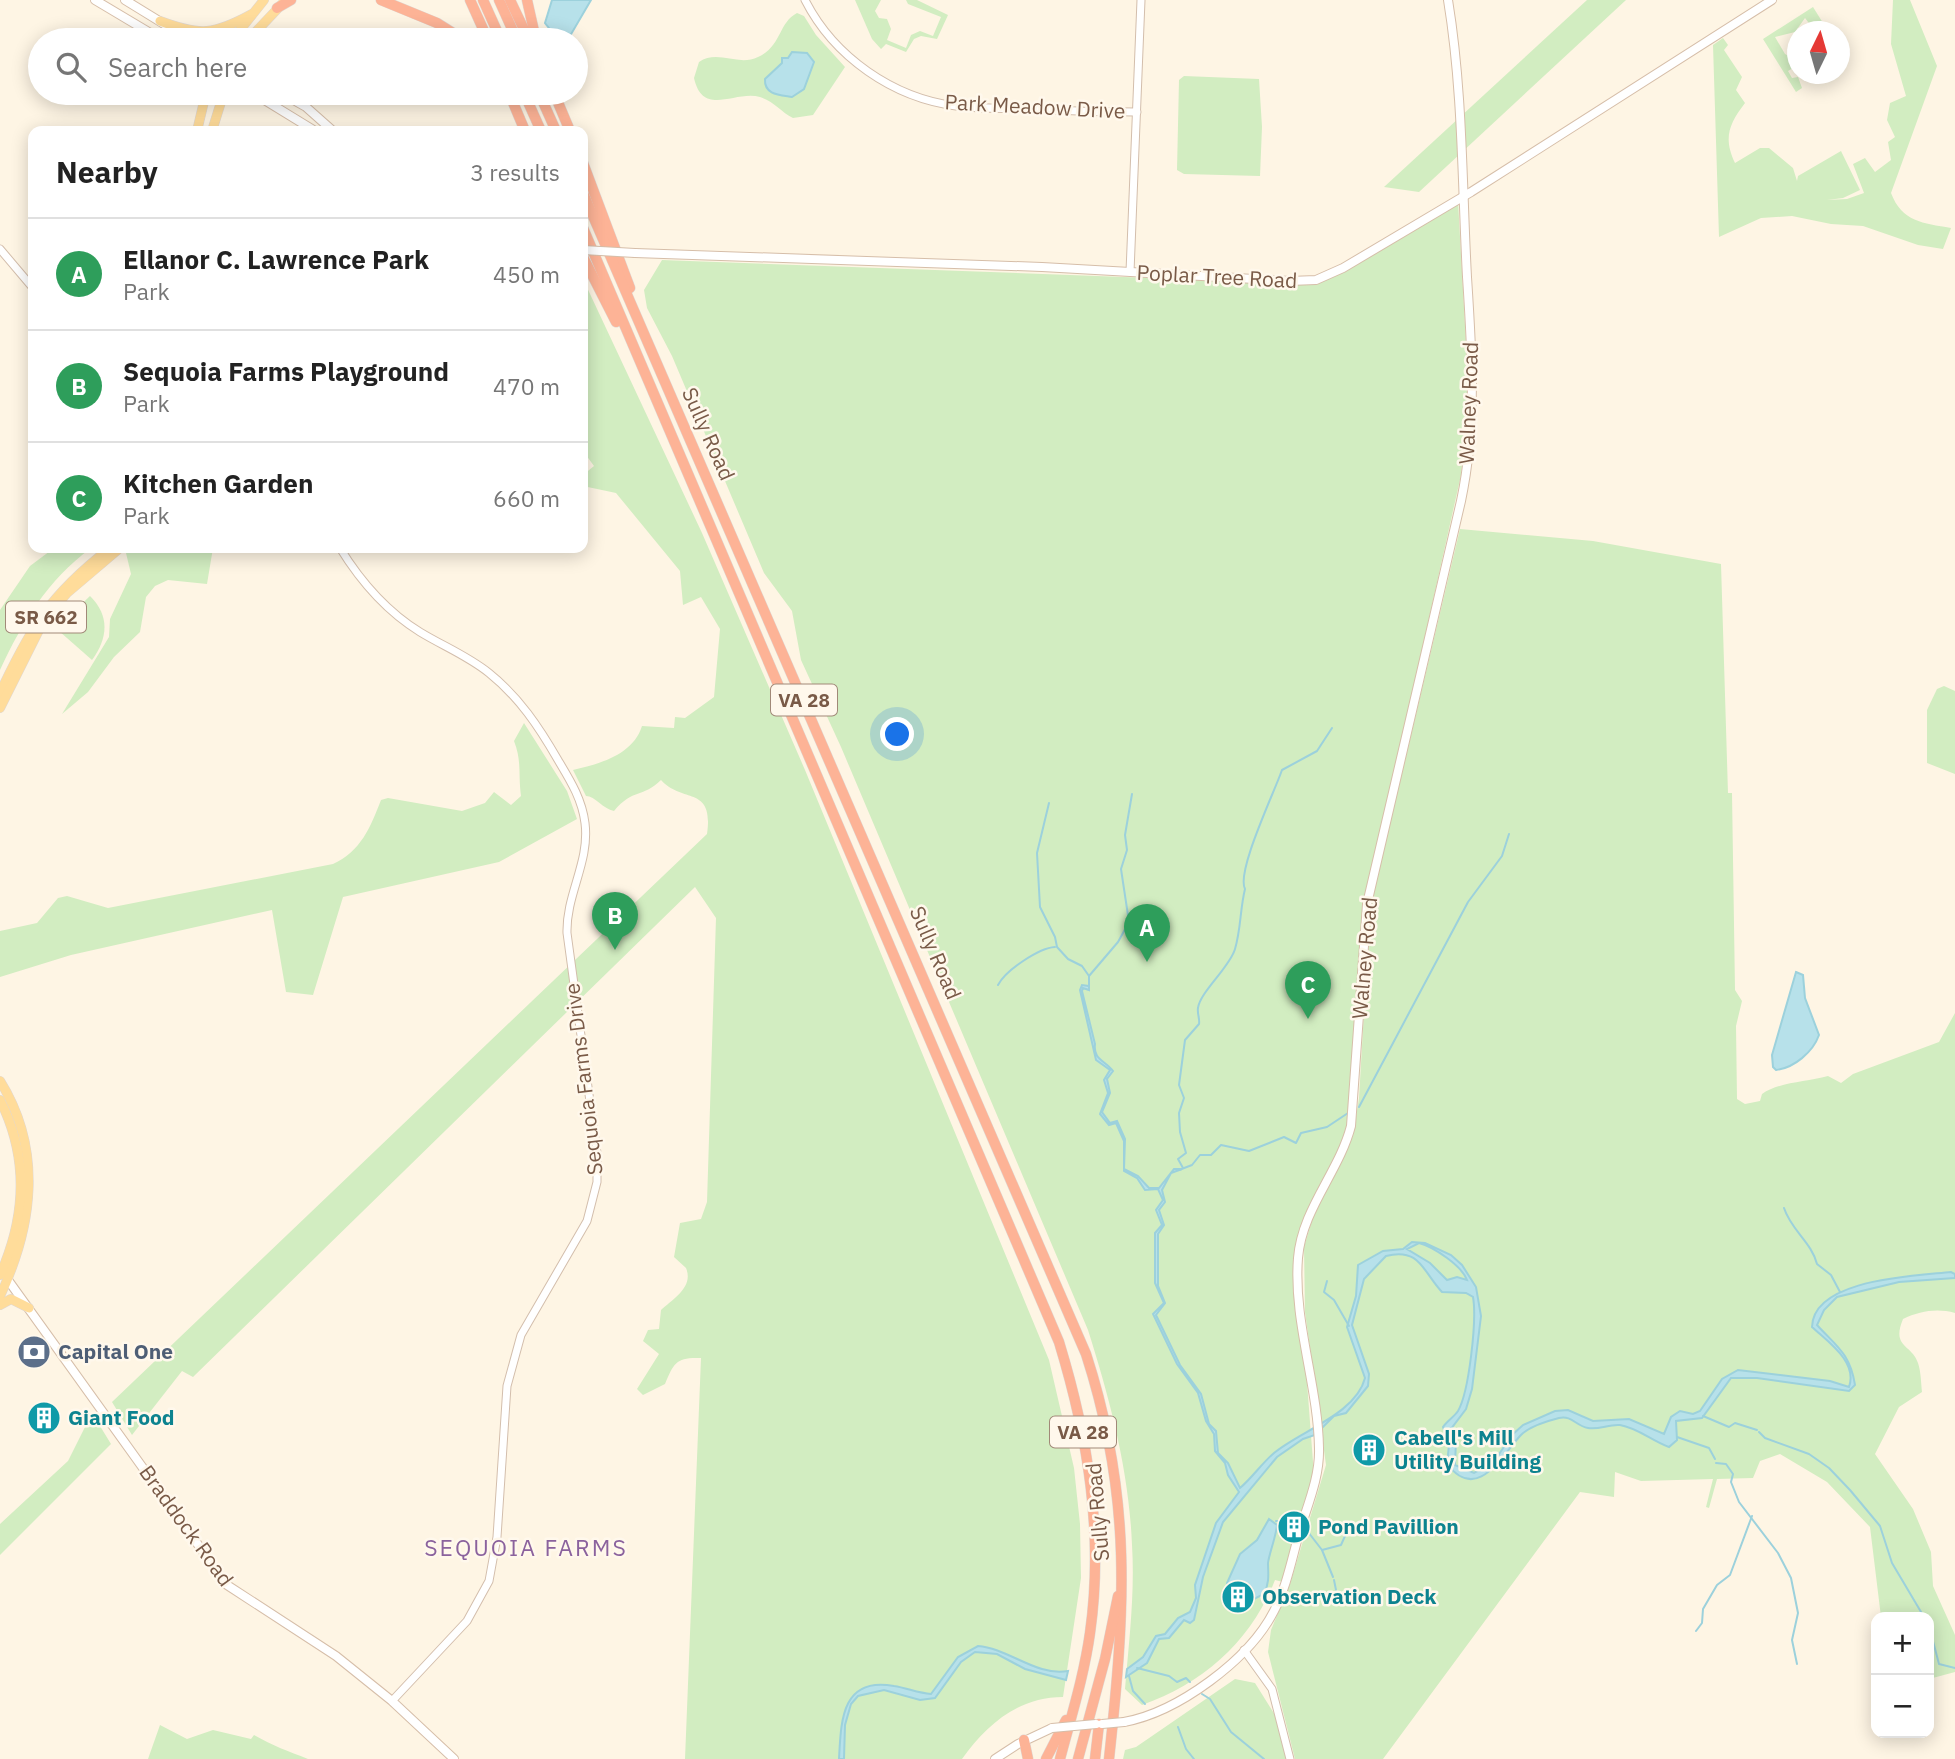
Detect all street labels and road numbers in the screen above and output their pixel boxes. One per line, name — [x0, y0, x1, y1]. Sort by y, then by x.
street label: Park Meadow Drive — [944, 87, 1126, 125]
street label: Poplar Tree Road — [1136, 258, 1298, 294]
street label: Walney Road — [1452, 341, 1484, 465]
street label: Sully Road — [676, 383, 742, 484]
road number: SR 662 — [6, 602, 86, 632]
road number: VA 28 — [771, 684, 837, 716]
street label: Walney Road — [1345, 896, 1383, 1020]
street label: Sully Road — [904, 902, 968, 1004]
street label: Sequoia Farms Drive — [557, 982, 609, 1177]
road number: VA 28 — [1050, 1416, 1116, 1448]
street label: Braddock Road — [133, 1459, 240, 1592]
street label: Sully Road — [1079, 1462, 1115, 1563]

